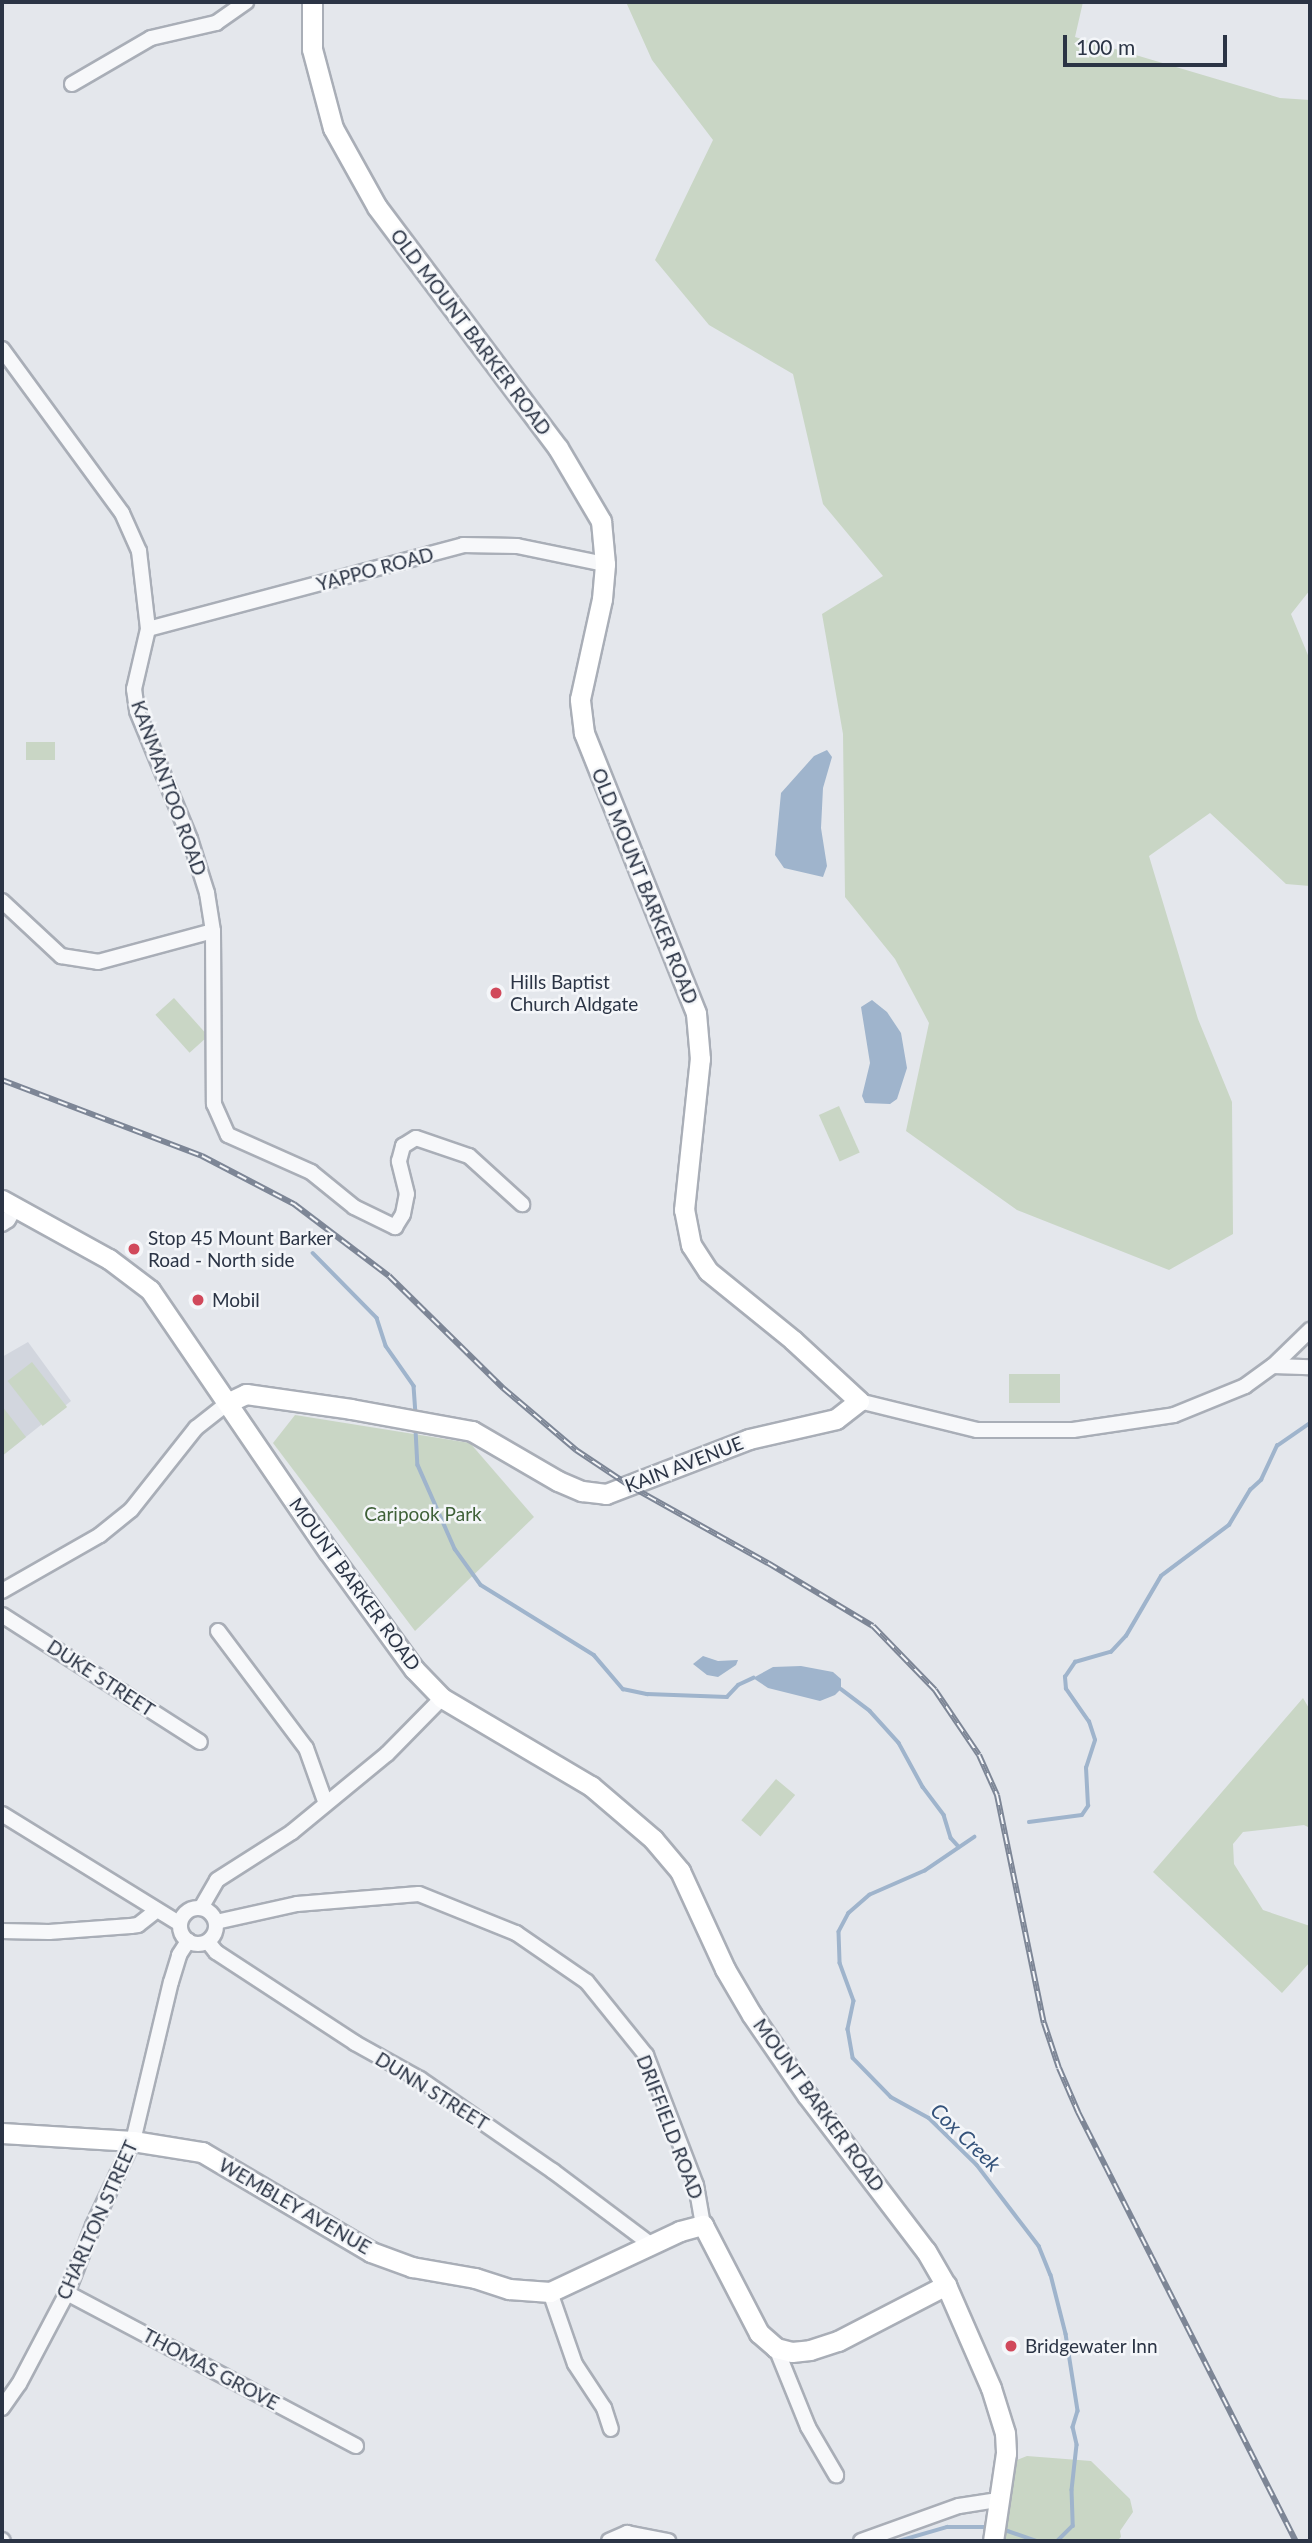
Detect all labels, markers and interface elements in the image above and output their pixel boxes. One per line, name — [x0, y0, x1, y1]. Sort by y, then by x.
scale bar — [1067, 21, 1232, 65]
text: 100 m — [1076, 34, 1135, 59]
street label: OLD MOUNT BARKER ROAD — [386, 224, 556, 440]
street label: YAPPO ROAD — [314, 542, 436, 596]
street label: KANMANTOO ROAD — [127, 697, 211, 879]
street label: OLD MOUNT BARKER ROAD — [587, 765, 703, 1007]
place label: Hills Baptist Church Aldgate — [510, 971, 639, 1015]
marker: Hills Baptist Church Aldgate — [488, 985, 504, 1001]
place label: Stop 45 Mount Barker Road - North side — [148, 1227, 333, 1271]
marker: Stop 45 Mount Barker Road - North side — [126, 1241, 142, 1257]
place label: Mobil — [212, 1289, 260, 1311]
marker: Mobil — [190, 1292, 206, 1308]
street label: KAIN AVENUE — [621, 1431, 747, 1497]
street label: MOUNT BARKER ROAD — [284, 1493, 426, 1675]
park label: Caripook Park — [364, 1503, 482, 1525]
street label: DUKE STREET — [43, 1635, 159, 1721]
street label: MOUNT BARKER ROAD — [748, 2014, 890, 2196]
street label: DUNN STREET — [371, 2047, 493, 2135]
street label: DRIFFIELD ROAD — [632, 2052, 708, 2202]
water label: Cox Creek — [926, 2097, 1006, 2177]
street label: CHARLTON STREET — [52, 2137, 142, 2303]
street label: WEMBLEY AVENUE — [214, 2153, 376, 2259]
street label: THOMAS GROVE — [139, 2324, 283, 2414]
place label: Bridgewater Inn — [1025, 2335, 1158, 2357]
marker: Bridgewater Inn — [1003, 2338, 1019, 2354]

